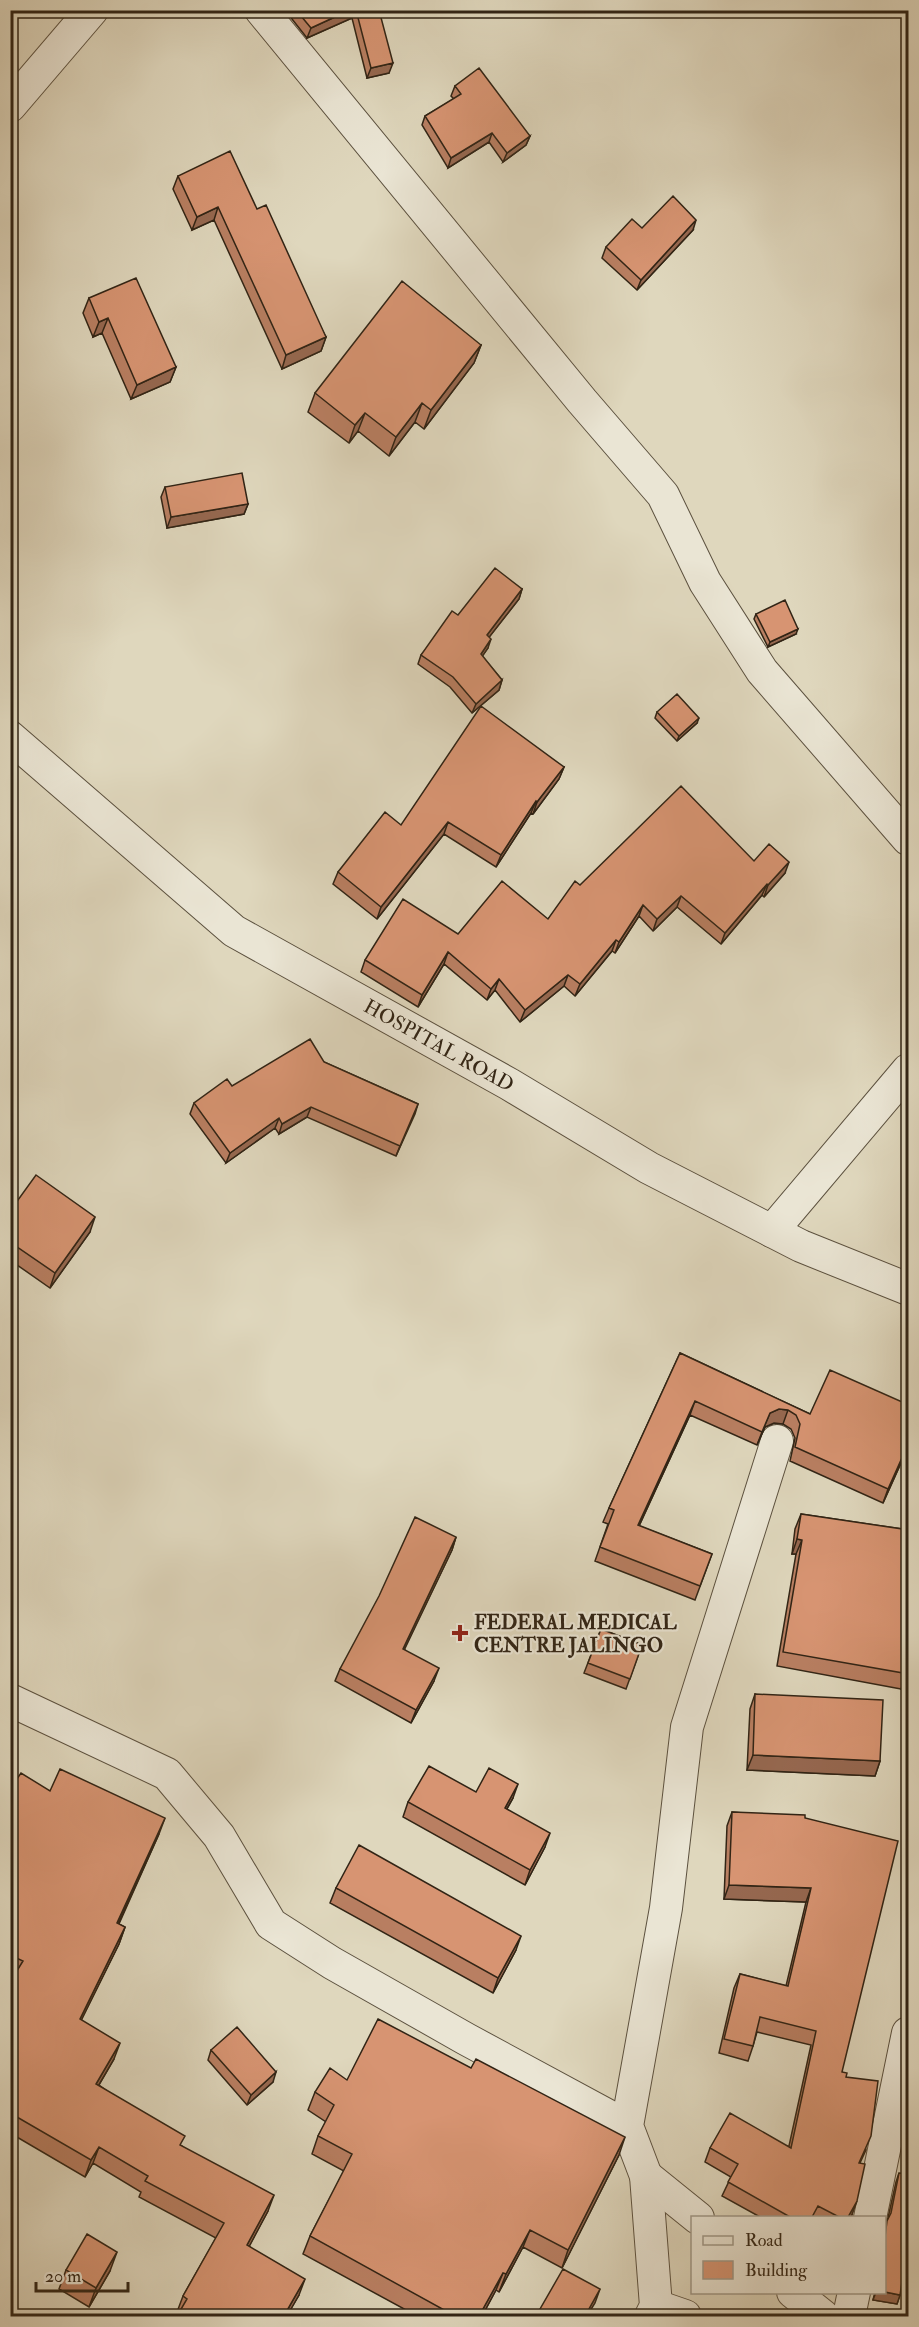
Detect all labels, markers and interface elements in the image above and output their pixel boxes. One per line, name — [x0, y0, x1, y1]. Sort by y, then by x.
street label: HOSPITAL ROAD — [359, 994, 518, 1097]
place label: FEDERAL MEDICAL CENTRE JALINGO — [474, 1610, 677, 1658]
marker: FEDERAL MEDICAL CENTRE JALINGO — [451, 1624, 469, 1642]
legend — [691, 2216, 886, 2294]
text: Road — [745, 2229, 783, 2252]
scale bar — [36, 2255, 128, 2293]
text: Building — [745, 2259, 808, 2282]
text: 20 m — [45, 2265, 81, 2288]

